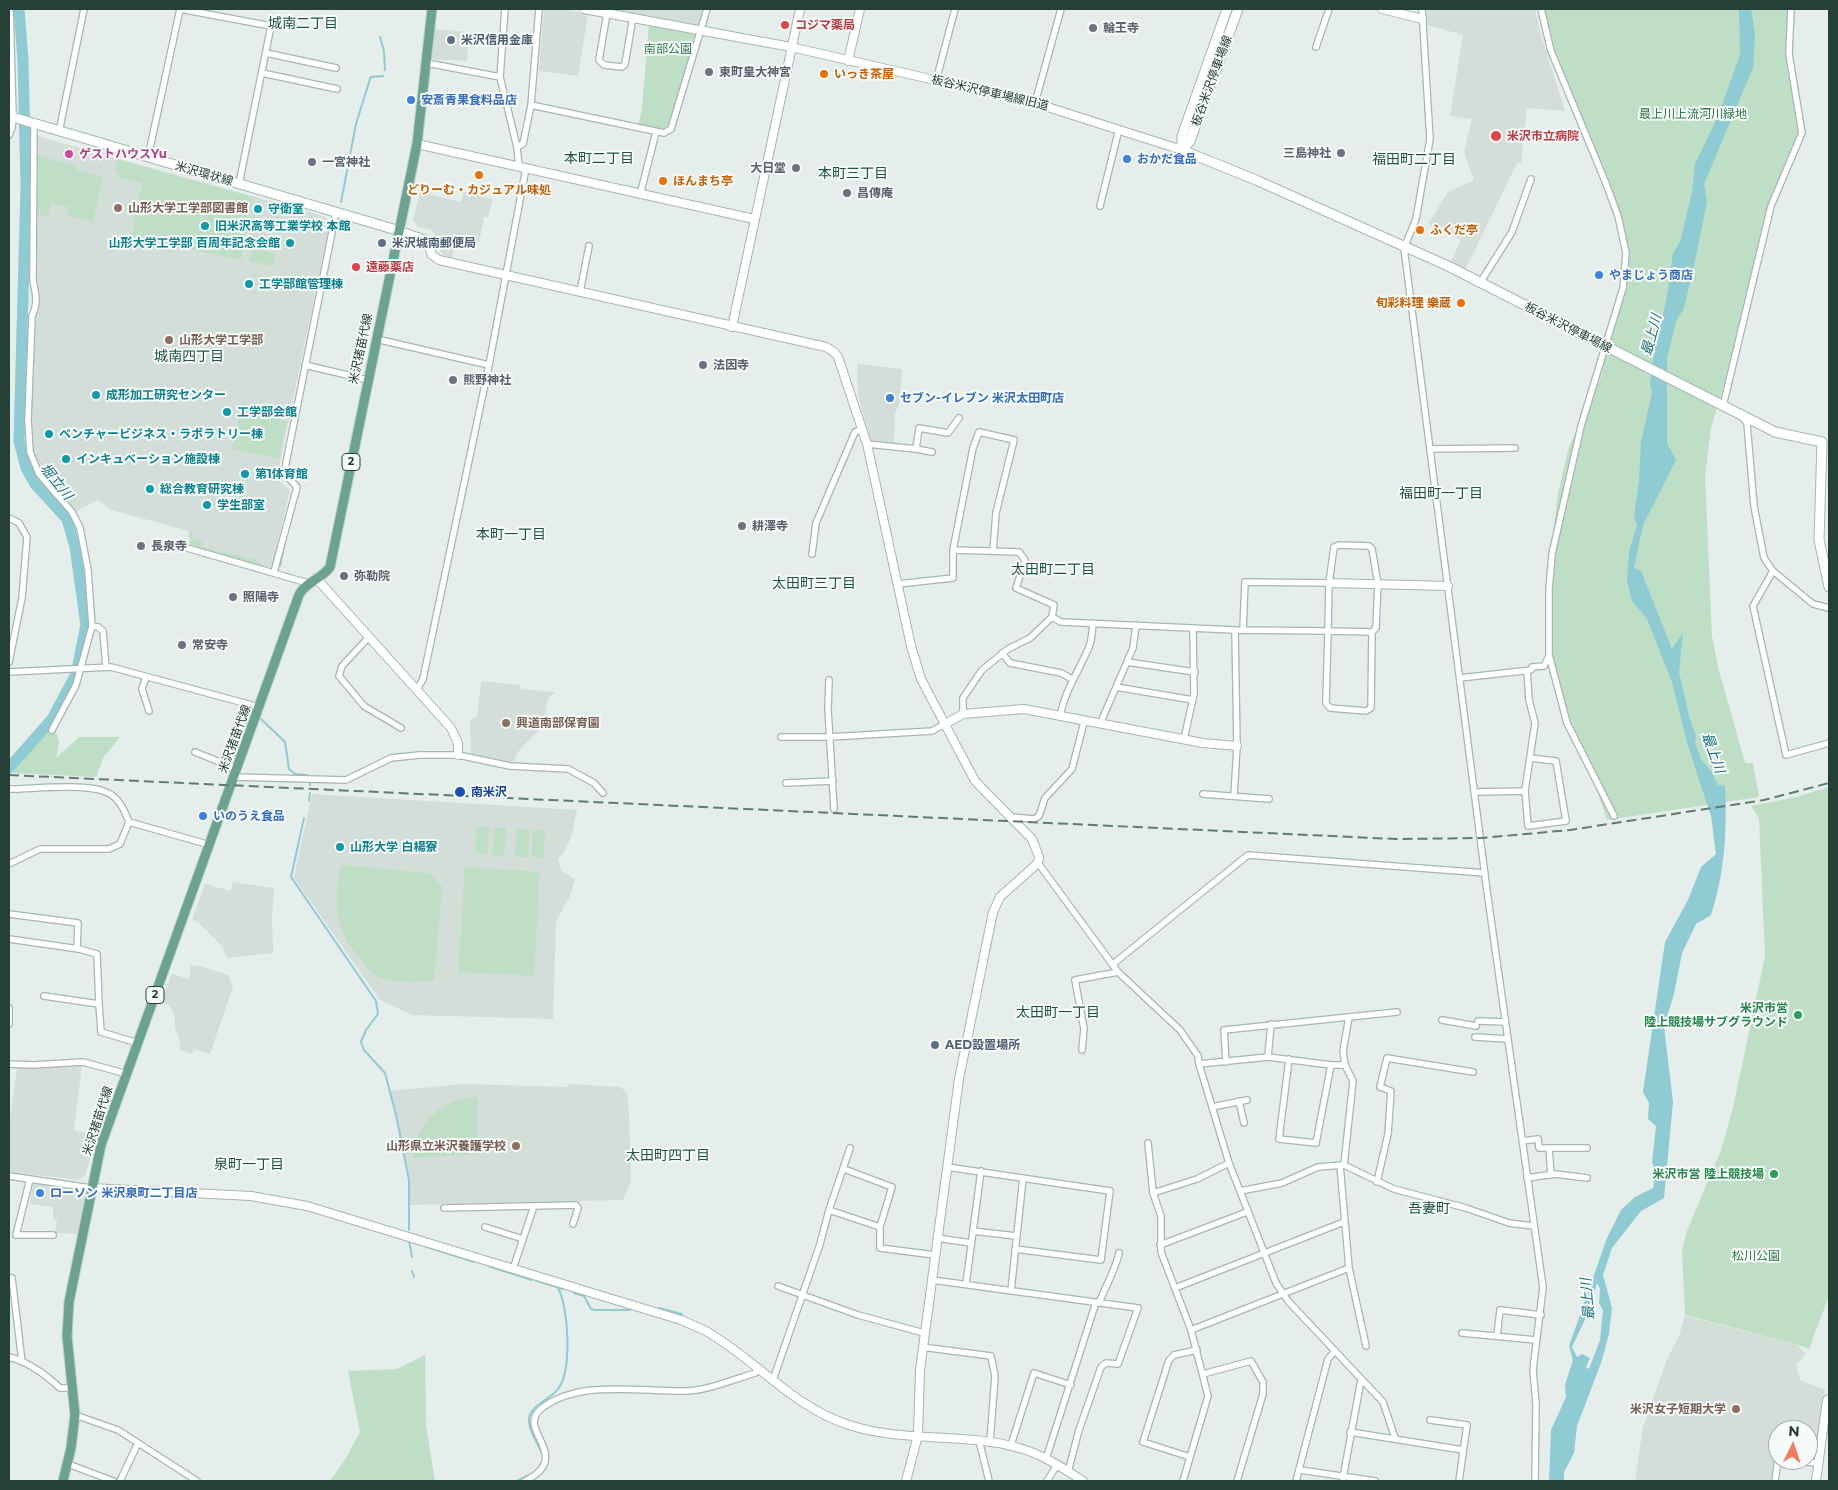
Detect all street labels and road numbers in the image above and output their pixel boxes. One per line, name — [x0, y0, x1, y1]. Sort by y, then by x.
street label: 板谷米沢停車場線 — [1189, 33, 1235, 129]
street label: 板谷米沢停車場線旧道 — [930, 72, 1050, 114]
street label: 米沢環状線 — [173, 159, 235, 189]
street label: 板谷米沢停車場線 — [1522, 300, 1614, 356]
street label: 米沢猪苗代線 — [346, 312, 376, 386]
road number: 2 — [342, 454, 360, 471]
street label: 米沢猪苗代線 — [216, 703, 254, 775]
road number: 2 — [146, 986, 164, 1004]
street label: 米沢猪苗代線 — [80, 1085, 116, 1157]

